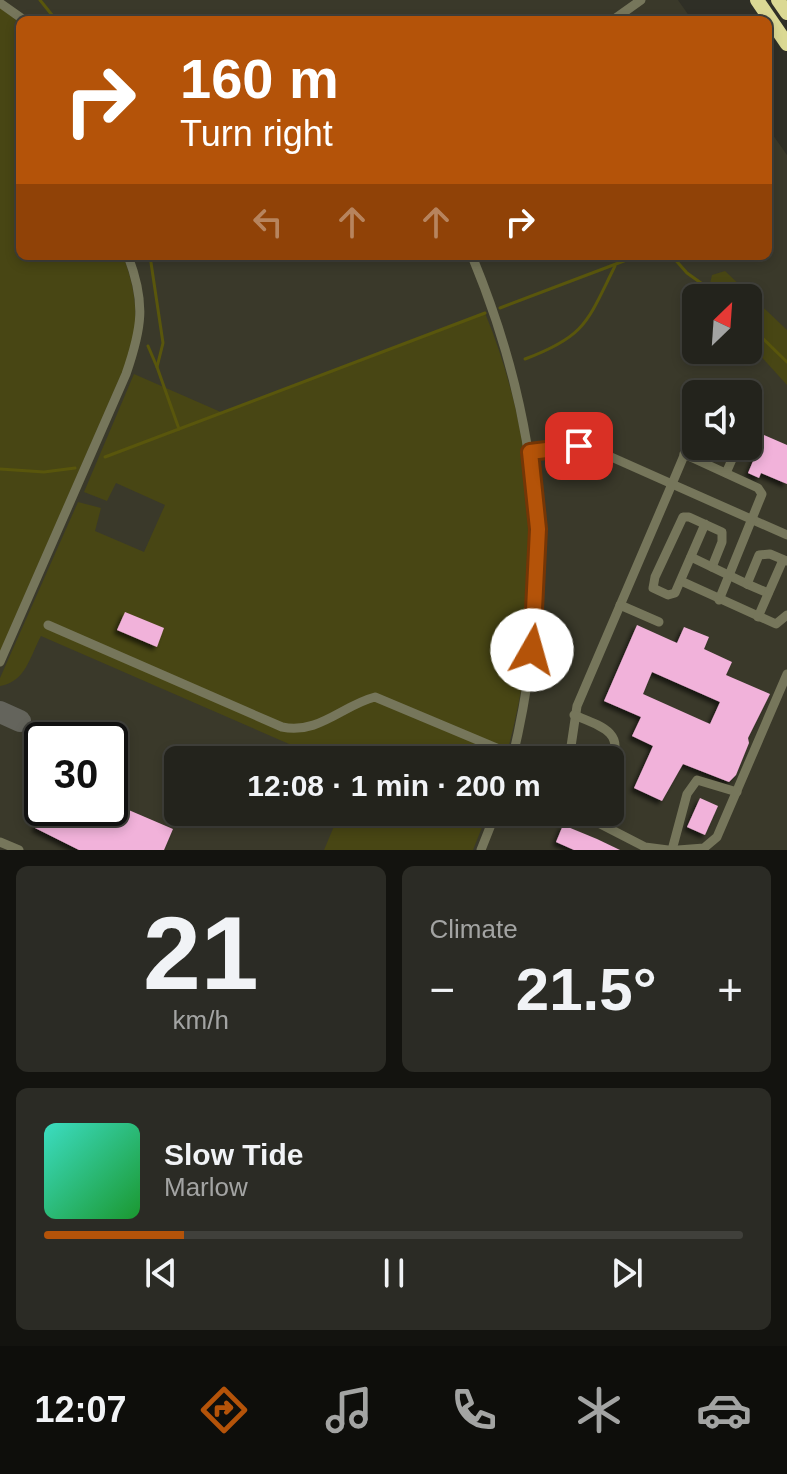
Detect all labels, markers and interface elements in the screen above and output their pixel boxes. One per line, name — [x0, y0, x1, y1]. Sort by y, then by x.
text: 160 m — [180, 47, 339, 110]
icon: right — [48, 48, 152, 152]
text: Turn right — [180, 113, 333, 154]
icon: left — [246, 200, 290, 244]
icon: ahead — [330, 200, 374, 244]
icon: ahead — [414, 200, 458, 244]
icon: right — [498, 200, 542, 244]
north arrow — [682, 284, 762, 364]
map controls — [682, 284, 762, 460]
button: sound — [682, 380, 762, 460]
pin — [545, 412, 613, 480]
icon: arrive — [557, 424, 601, 468]
position arrow — [490, 608, 574, 692]
speed limit sign: 30 — [24, 722, 128, 826]
text: 12:08 · 1 min · 200 m — [247, 769, 541, 802]
text: 21 — [143, 895, 259, 1011]
text: Climate — [430, 914, 518, 944]
text: 21.5° — [516, 956, 657, 1023]
text: − — [430, 965, 455, 1014]
text: + — [717, 965, 743, 1014]
text: km/h — [173, 1005, 229, 1035]
text: Slow Tide — [164, 1138, 303, 1171]
text: Marlow — [164, 1172, 248, 1202]
icon: previous — [139, 1251, 183, 1295]
icon: pause — [372, 1251, 416, 1295]
icon: next — [605, 1251, 649, 1295]
icon: directions — [196, 1382, 252, 1438]
icon: music — [321, 1382, 377, 1438]
icon: phone — [446, 1382, 502, 1438]
icon: climate — [571, 1382, 627, 1438]
icon: car — [696, 1382, 752, 1438]
text: 12:07 — [35, 1389, 127, 1430]

